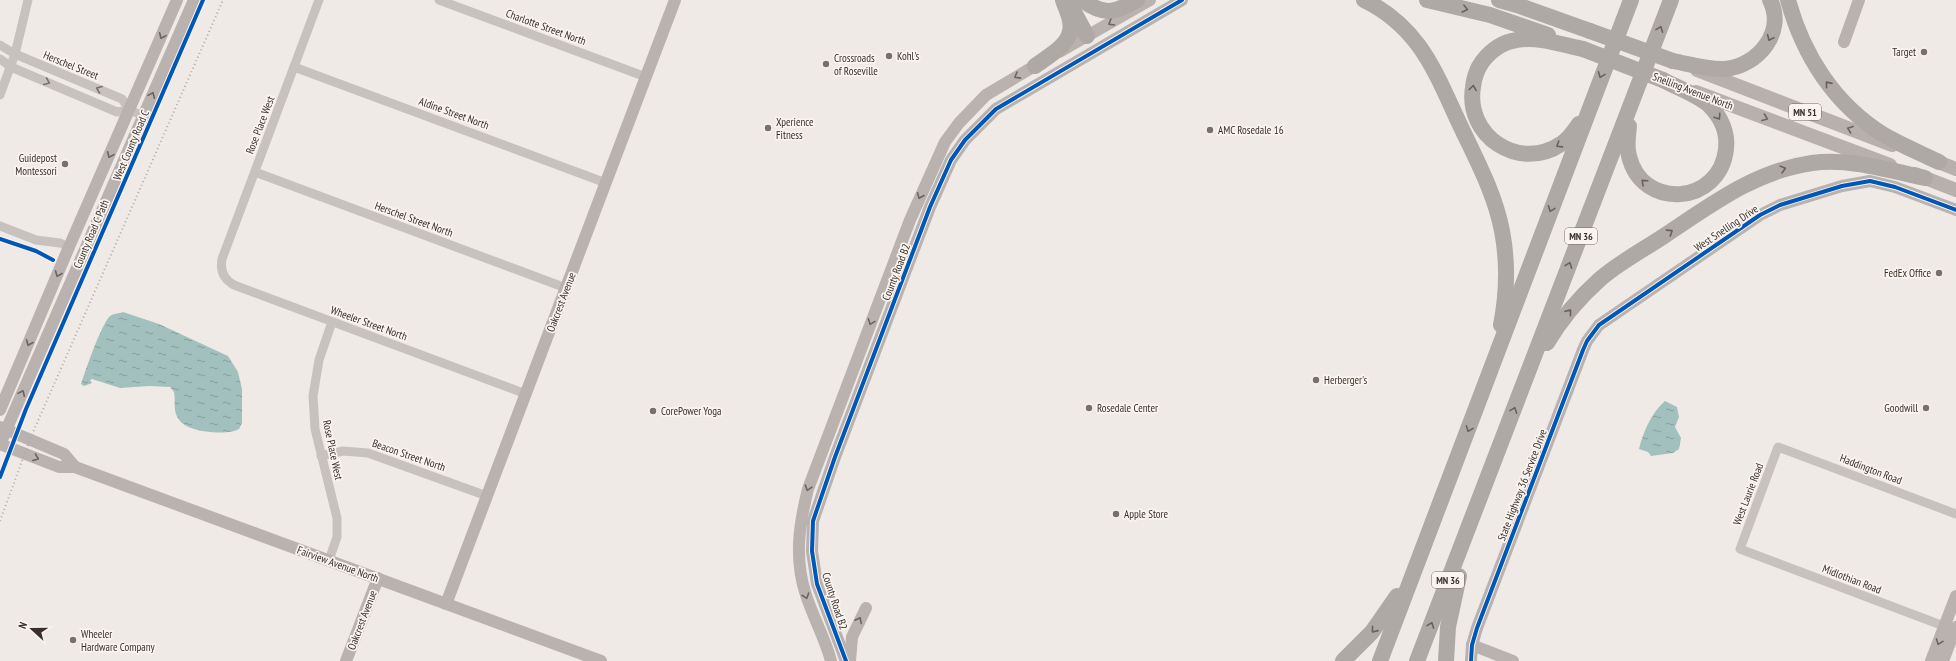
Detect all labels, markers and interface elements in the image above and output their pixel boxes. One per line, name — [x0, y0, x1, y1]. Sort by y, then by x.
one-way arrow — [1462, 4, 1469, 13]
street label: Charlotte Street North — [504, 6, 588, 48]
one-way arrow — [1108, 18, 1115, 25]
one-way arrow — [1655, 26, 1663, 33]
one-way arrow — [158, 32, 166, 39]
one-way arrow — [1767, 33, 1775, 41]
place label: Target — [1892, 45, 1916, 59]
marker: Target — [1919, 47, 1929, 57]
street label: Herschel Street — [41, 48, 101, 82]
place label: Kohl's — [897, 49, 920, 63]
place label: Crossroads of Roseville — [834, 51, 878, 78]
marker: Kohl's — [884, 51, 894, 61]
marker: Crossroads of Roseville — [821, 59, 831, 69]
street label: Snelling Avenue North — [1651, 69, 1735, 113]
one-way arrow — [1013, 71, 1021, 78]
one-way arrow — [1598, 72, 1606, 79]
one-way arrow — [42, 77, 50, 85]
one-way arrow — [1826, 81, 1833, 88]
one-way arrow — [1468, 85, 1477, 92]
one-way arrow — [95, 86, 103, 94]
one-way arrow — [148, 91, 156, 98]
street label: Rose Place West — [243, 94, 277, 156]
street label: Aldine Street North — [417, 94, 491, 132]
road number: MN 51 — [1789, 104, 1821, 120]
street label: West County Road C — [110, 108, 152, 182]
one-way arrow — [1713, 113, 1721, 120]
one-way arrow — [1762, 114, 1769, 122]
place label: Xperience Fitness — [776, 115, 814, 142]
marker: Xperience Fitness — [763, 123, 773, 133]
place label: AMC Rosedale 16 — [1218, 123, 1284, 137]
marker: AMC Rosedale 16 — [1205, 125, 1215, 135]
one-way arrow — [1846, 125, 1853, 133]
one-way arrow — [1556, 140, 1563, 147]
one-way arrow — [107, 150, 115, 158]
place label: Guidepost Montessori — [15, 151, 57, 178]
marker: Guidepost Montessori — [60, 159, 70, 169]
one-way arrow — [1779, 165, 1786, 174]
one-way arrow — [1641, 179, 1649, 187]
one-way arrow — [917, 192, 925, 200]
street label: County Road C Path — [70, 197, 112, 270]
street label: Herschel Street North — [373, 198, 455, 240]
street label: West Snelling Drive — [1691, 201, 1761, 255]
one-way arrow — [1548, 206, 1556, 213]
road number: MN 36 — [1565, 228, 1597, 244]
one-way arrow — [1666, 229, 1673, 237]
street label: County Road B2 — [879, 242, 913, 302]
one-way arrow — [1565, 262, 1573, 269]
place label: FedEx Office — [1884, 266, 1931, 280]
marker: FedEx Office — [1934, 268, 1944, 278]
one-way arrow — [55, 270, 63, 278]
street label: Oakcrest Avenue — [543, 270, 579, 334]
street label: Wheeler Street North — [329, 303, 409, 343]
one-way arrow — [1564, 309, 1571, 316]
one-way arrow — [867, 318, 875, 325]
one-way arrow — [26, 339, 34, 346]
place label: Herberger's — [1324, 373, 1368, 387]
marker: Herberger's — [1311, 375, 1321, 385]
one-way arrow — [17, 390, 25, 398]
place label: Rosedale Center — [1097, 401, 1158, 415]
place label: Goodwill — [1884, 401, 1918, 415]
marker: Rosedale Center — [1084, 403, 1094, 413]
marker: Goodwill — [1921, 403, 1931, 413]
place label: CorePower Yoga — [661, 404, 721, 418]
marker: CorePower Yoga — [648, 406, 658, 416]
one-way arrow — [1509, 406, 1517, 413]
street label: Rose Place West — [320, 419, 346, 481]
one-way arrow — [1466, 424, 1474, 432]
street label: State Highway 36 Service Drive — [1494, 427, 1550, 543]
street label: Beacon Street North — [370, 436, 448, 474]
street label: Haddington Road — [1838, 451, 1904, 487]
one-way arrow — [33, 454, 40, 462]
street label: West Laurie Road — [1730, 461, 1766, 527]
one-way arrow — [804, 485, 813, 492]
place label: Apple Store — [1124, 507, 1169, 521]
marker: Apple Store — [1111, 509, 1121, 519]
street label: Fairview Avenue North — [295, 543, 381, 585]
street label: Midlothian Road — [1821, 561, 1884, 597]
street label: County Road B2 — [819, 571, 851, 631]
road number: MN 36 — [1432, 572, 1464, 588]
street label: Oakcrest Avenue — [344, 588, 380, 652]
one-way arrow — [801, 592, 810, 599]
north arrow — [12, 609, 52, 649]
one-way arrow — [854, 617, 862, 625]
text: N — [15, 620, 30, 631]
one-way arrow — [1427, 621, 1435, 628]
one-way arrow — [1372, 625, 1379, 632]
place label: Wheeler Hardware Company — [81, 627, 156, 654]
marker: Wheeler Hardware Company — [68, 635, 78, 645]
one-way arrow — [1935, 638, 1943, 645]

